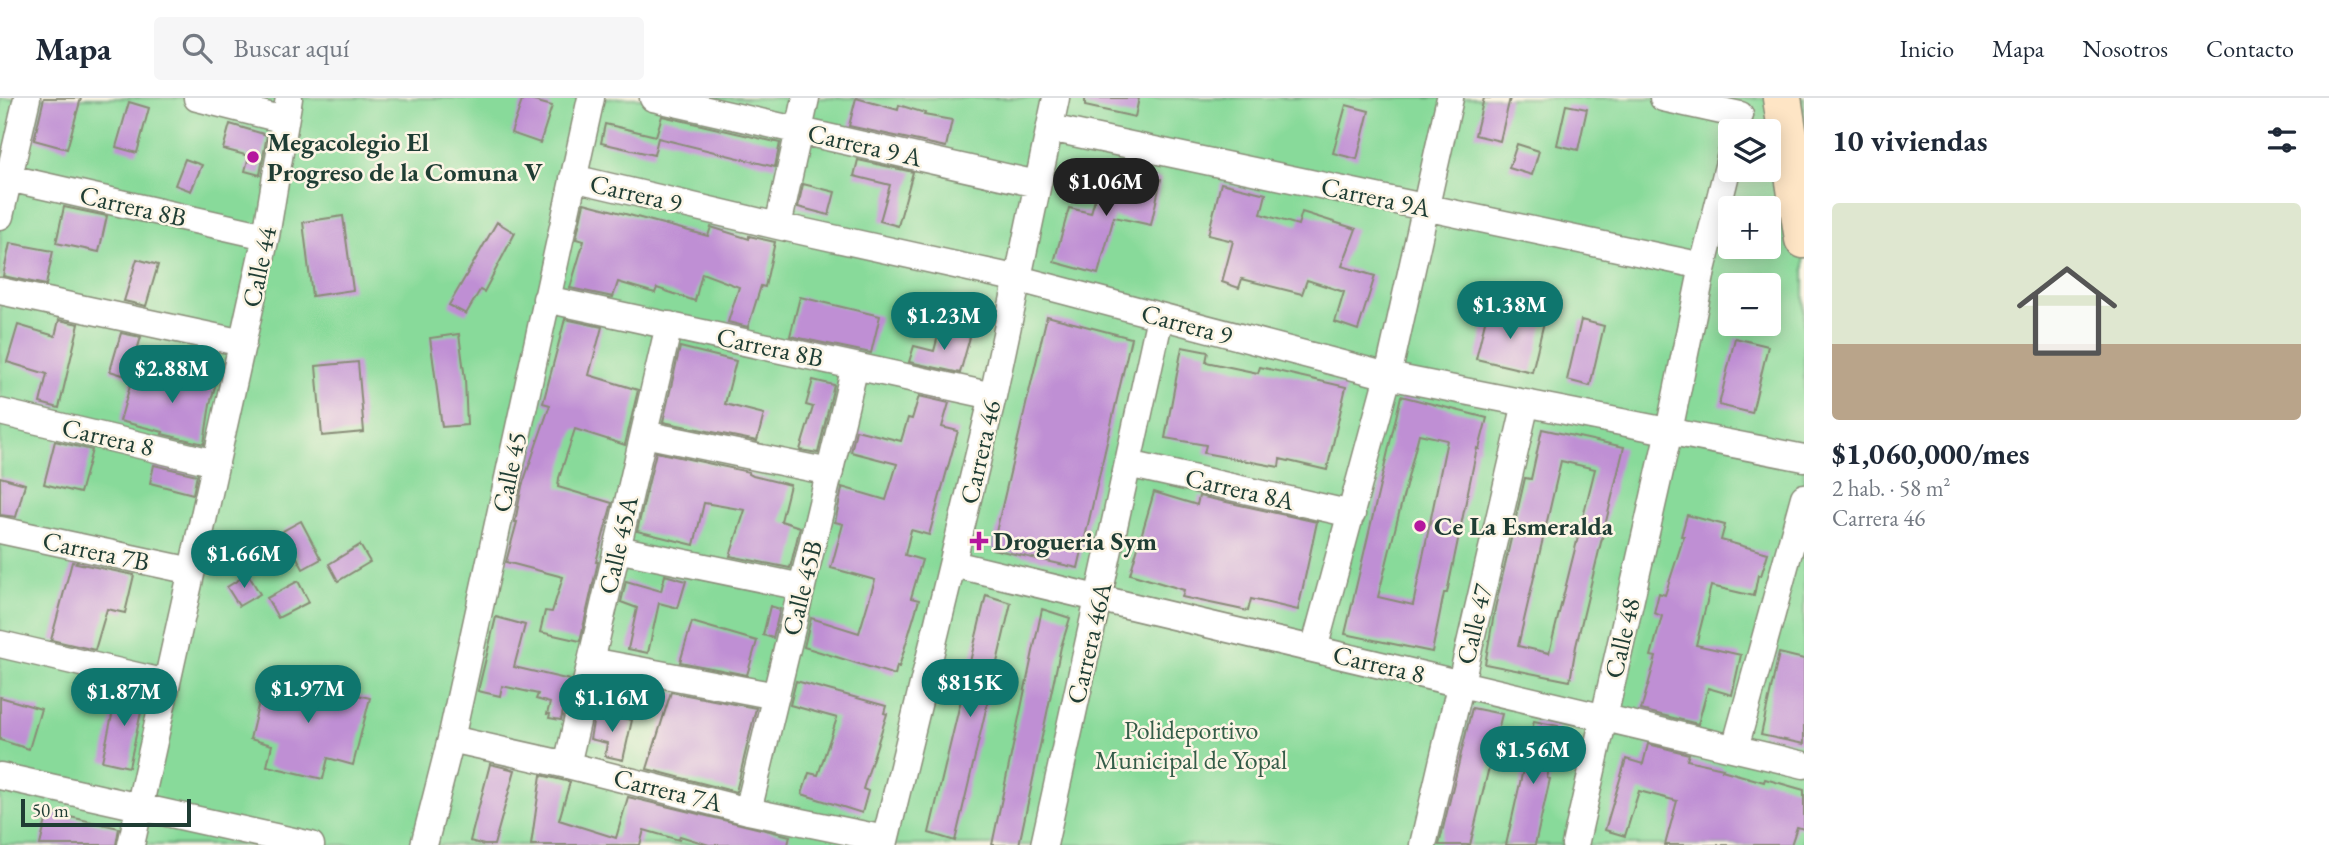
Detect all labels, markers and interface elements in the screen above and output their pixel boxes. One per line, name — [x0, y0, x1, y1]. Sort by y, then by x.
search box — [154, 17, 644, 80]
text: Mapa — [35, 27, 112, 70]
icon: search — [178, 29, 216, 67]
text: Buscar aquí — [234, 31, 349, 65]
text: Inicio — [1900, 33, 1954, 64]
text: Mapa — [1992, 33, 2044, 64]
text: Nosotros — [2082, 33, 2168, 64]
text: Contacto — [2206, 33, 2294, 64]
street label: Carrera 9 A — [805, 115, 926, 175]
map controls — [1718, 119, 1781, 336]
button: layers — [1718, 119, 1781, 182]
text: 10 viviendas — [1832, 121, 1988, 160]
icon: filters — [2263, 121, 2301, 159]
place label: Megacolegio El Progreso de la Comuna V — [267, 125, 543, 189]
marker: Megacolegio El Progreso de la Comuna V — [245, 149, 261, 165]
pin: $1.06M — [1049, 158, 1163, 218]
street label: Carrera 9 — [587, 166, 686, 220]
text: $1.06M — [1069, 166, 1143, 196]
street label: Carrera 9A — [1318, 169, 1435, 225]
street label: Carrera 8B — [76, 177, 190, 235]
button: + — [1718, 196, 1781, 259]
street label: Calle 44 — [234, 223, 284, 310]
icon: home — [2004, 248, 2130, 374]
button: − — [1718, 273, 1781, 336]
pin: $1.38M — [1453, 282, 1567, 341]
text: $1.38M — [1473, 289, 1547, 319]
pin: $1.23M — [887, 292, 1001, 352]
street label: Carrera 9 — [1138, 296, 1237, 353]
text: $1.23M — [907, 300, 981, 330]
street label: Carrera 8B — [713, 319, 827, 375]
pin: $2.88M — [115, 345, 229, 405]
text: $2.88M — [135, 353, 209, 383]
street label: Carrera 46 — [952, 397, 1008, 507]
street label: Carrera 8 — [59, 410, 157, 464]
street label: Calle 45 — [484, 429, 534, 515]
text: $1,060,000/mes — [1832, 434, 2030, 473]
street label: Carrera 8A — [1182, 460, 1299, 518]
text: 2 hab. · 58 m² — [1832, 473, 1951, 503]
street label: Calle 45A — [590, 492, 646, 597]
text: Carrera 46 — [1832, 503, 1925, 533]
place label: Ce La Esmeralda — [1434, 509, 1614, 543]
marker: Ce La Esmeralda — [1412, 518, 1428, 534]
street label: Carrera 7B — [39, 523, 153, 579]
place label: Drogueria Sym — [993, 524, 1157, 558]
pin: $1.66M — [187, 531, 301, 590]
marker: Drogueria Sym — [971, 533, 987, 549]
street label: Calle 45B — [774, 537, 830, 639]
text: $1.66M — [207, 538, 281, 568]
street label: Carrera 46A — [1059, 578, 1120, 707]
street label: Calle 47 — [1448, 580, 1500, 668]
street label: Calle 48 — [1596, 594, 1648, 682]
street label: Carrera 8 — [1330, 637, 1428, 691]
pin: $815K — [921, 660, 1019, 719]
pin: $1.97M — [251, 666, 365, 725]
text: $815K — [938, 667, 1002, 697]
pin: $1.87M — [67, 668, 181, 728]
text: $1.97M — [271, 673, 345, 703]
pin: $1.16M — [555, 674, 669, 734]
text: $1.87M — [87, 676, 161, 706]
text: $1.16M — [575, 682, 649, 712]
park label: Polideportivo Municipal de Yopal — [1095, 713, 1287, 777]
pin: $1.56M — [1476, 726, 1590, 786]
text: $1.56M — [1496, 734, 1570, 764]
street label: Carrera 7A — [610, 760, 727, 820]
scale bar — [21, 796, 191, 828]
text: 50 m — [32, 798, 69, 823]

